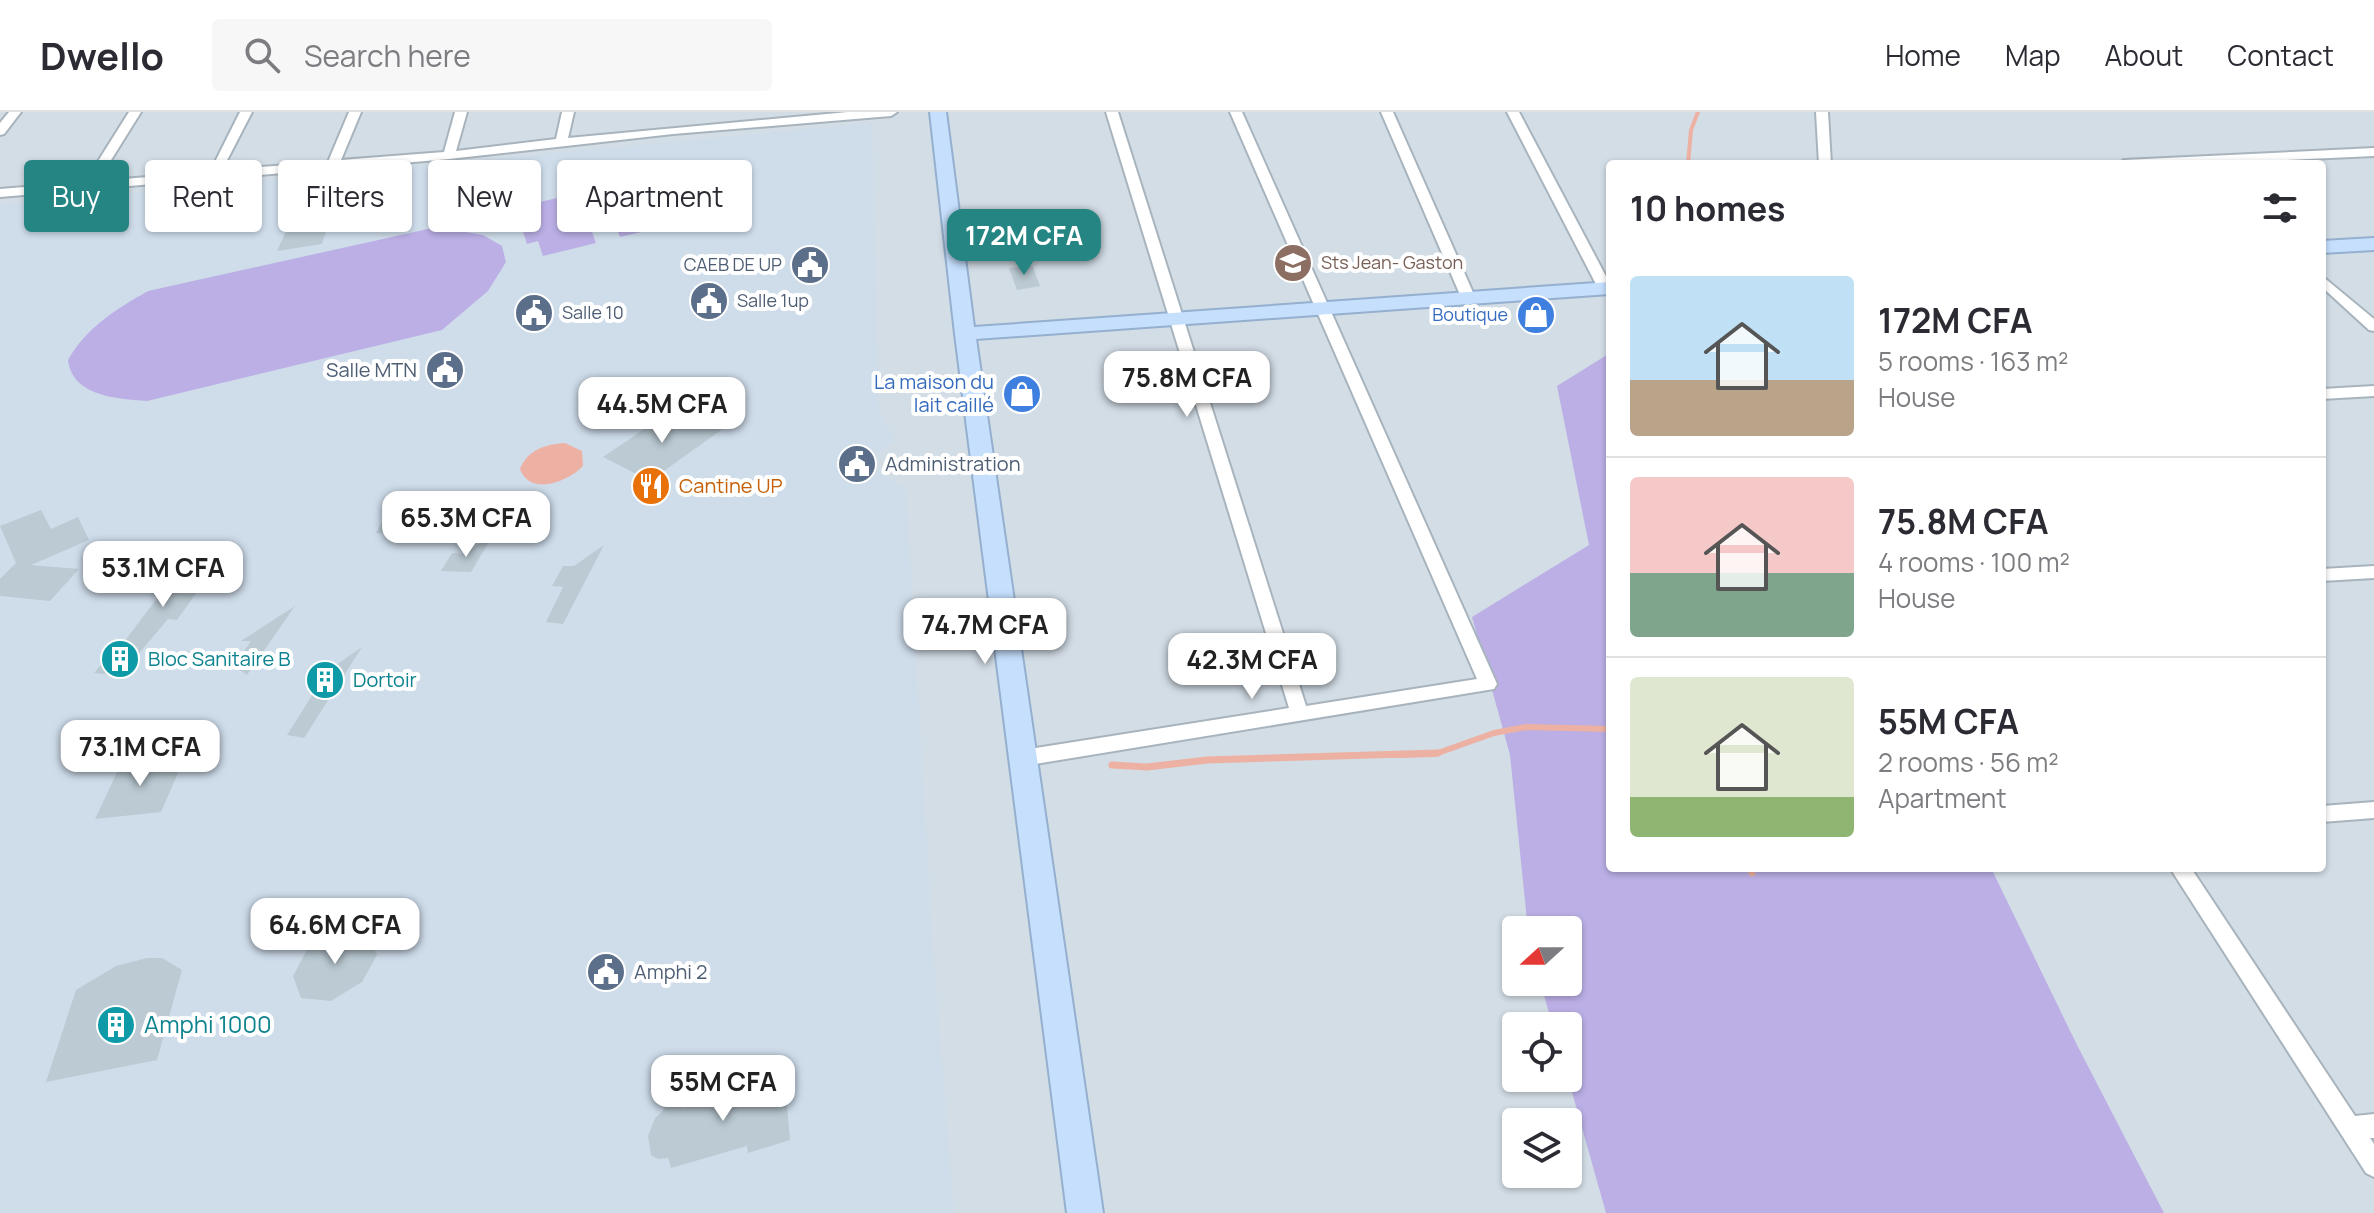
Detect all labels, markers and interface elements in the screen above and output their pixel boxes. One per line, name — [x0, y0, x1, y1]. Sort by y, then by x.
search box — [212, 19, 772, 91]
text: Dwello — [40, 29, 164, 81]
icon: search — [240, 33, 284, 77]
text: Search here — [304, 35, 471, 76]
text: Home — [1885, 36, 1961, 74]
text: Map — [2005, 36, 2061, 74]
text: About — [2105, 36, 2183, 74]
text: Contact — [2227, 36, 2334, 74]
chip: Buy — [24, 160, 129, 232]
chip: Rent — [145, 160, 262, 232]
chip: Filters — [278, 160, 412, 232]
chip: New — [428, 160, 541, 232]
chip: Apartment — [557, 160, 752, 232]
text: 10 homes — [1630, 185, 1786, 231]
icon: filters — [2258, 186, 2302, 230]
pin: 172M CFA — [941, 209, 1107, 277]
text: 172M CFA — [965, 217, 1083, 253]
school or university icon: Sts Jean- Gaston — [1272, 242, 1314, 284]
public building icon: CAEB DE UP — [789, 244, 831, 286]
place label: Sts Jean- Gaston — [1321, 250, 1463, 274]
place label: CAEB DE UP — [684, 252, 782, 276]
public building icon: Salle 1up — [688, 280, 730, 322]
place label: Salle 1up — [737, 288, 809, 312]
public building icon: Salle 10 — [513, 292, 555, 334]
shop icon: Boutique — [1515, 294, 1557, 336]
text: 172M CFA — [1878, 297, 2033, 343]
place label: Salle 10 — [562, 300, 624, 324]
place label: Boutique — [1432, 302, 1508, 326]
icon: home — [1694, 308, 1790, 404]
text: 5 rooms · 163 m² — [1878, 343, 2068, 379]
public building icon: Salle MTN — [424, 349, 466, 391]
pin: 75.8M CFA — [1095, 351, 1279, 419]
place label: Salle MTN — [326, 356, 417, 383]
text: 75.8M CFA — [1122, 359, 1252, 395]
place label: La maison du lait caillé — [874, 368, 994, 418]
shop icon: La maison du lait caillé — [1001, 373, 1043, 415]
pin: 44.5M CFA — [570, 377, 754, 445]
text: House — [1878, 379, 1955, 415]
text: 44.5M CFA — [596, 385, 728, 421]
public building icon: Administration — [836, 443, 878, 485]
place label: Administration — [885, 450, 1021, 477]
restaurant icon: Cantine UP — [630, 465, 672, 507]
place label: Cantine UP — [679, 472, 783, 499]
pin: 65.3M CFA — [374, 491, 558, 559]
text: 75.8M CFA — [1878, 498, 2048, 544]
text: 65.3M CFA — [400, 499, 532, 535]
icon: home — [1694, 509, 1790, 605]
pin: 53.1M CFA — [71, 541, 255, 609]
text: 4 rooms · 100 m² — [1878, 544, 2070, 580]
text: 53.1M CFA — [101, 549, 225, 585]
text: House — [1878, 580, 1955, 616]
pin: 74.7M CFA — [893, 598, 1077, 666]
text: 74.7M CFA — [921, 606, 1049, 642]
pin: 42.3M CFA — [1160, 633, 1344, 701]
building icon: Bloc Sanitaire B — [99, 638, 141, 680]
text: 42.3M CFA — [1186, 641, 1318, 677]
place label: Bloc Sanitaire B — [148, 645, 291, 672]
building icon: Dortoir — [304, 659, 346, 701]
place label: Dortoir — [353, 666, 417, 693]
text: 55M CFA — [1878, 698, 2019, 744]
icon: home — [1694, 709, 1790, 805]
pin: 73.1M CFA — [48, 720, 232, 788]
text: 73.1M CFA — [79, 728, 201, 764]
text: 2 rooms · 56 m² — [1878, 744, 2059, 780]
text: Apartment — [1878, 780, 2007, 816]
pin: 64.6M CFA — [243, 898, 427, 966]
text: 64.6M CFA — [269, 906, 401, 942]
north arrow — [1502, 916, 1582, 996]
map controls — [1502, 916, 1582, 1188]
public building icon: Amphi 2 — [585, 951, 627, 993]
place label: Amphi 2 — [634, 958, 707, 985]
building icon: Amphi 1000 — [95, 1004, 137, 1046]
place label: Amphi 1000 — [144, 1007, 272, 1040]
button: locate — [1502, 1012, 1582, 1092]
pin: 55M CFA — [649, 1055, 797, 1123]
text: 55M CFA — [669, 1063, 777, 1099]
button: layers — [1502, 1108, 1582, 1188]

